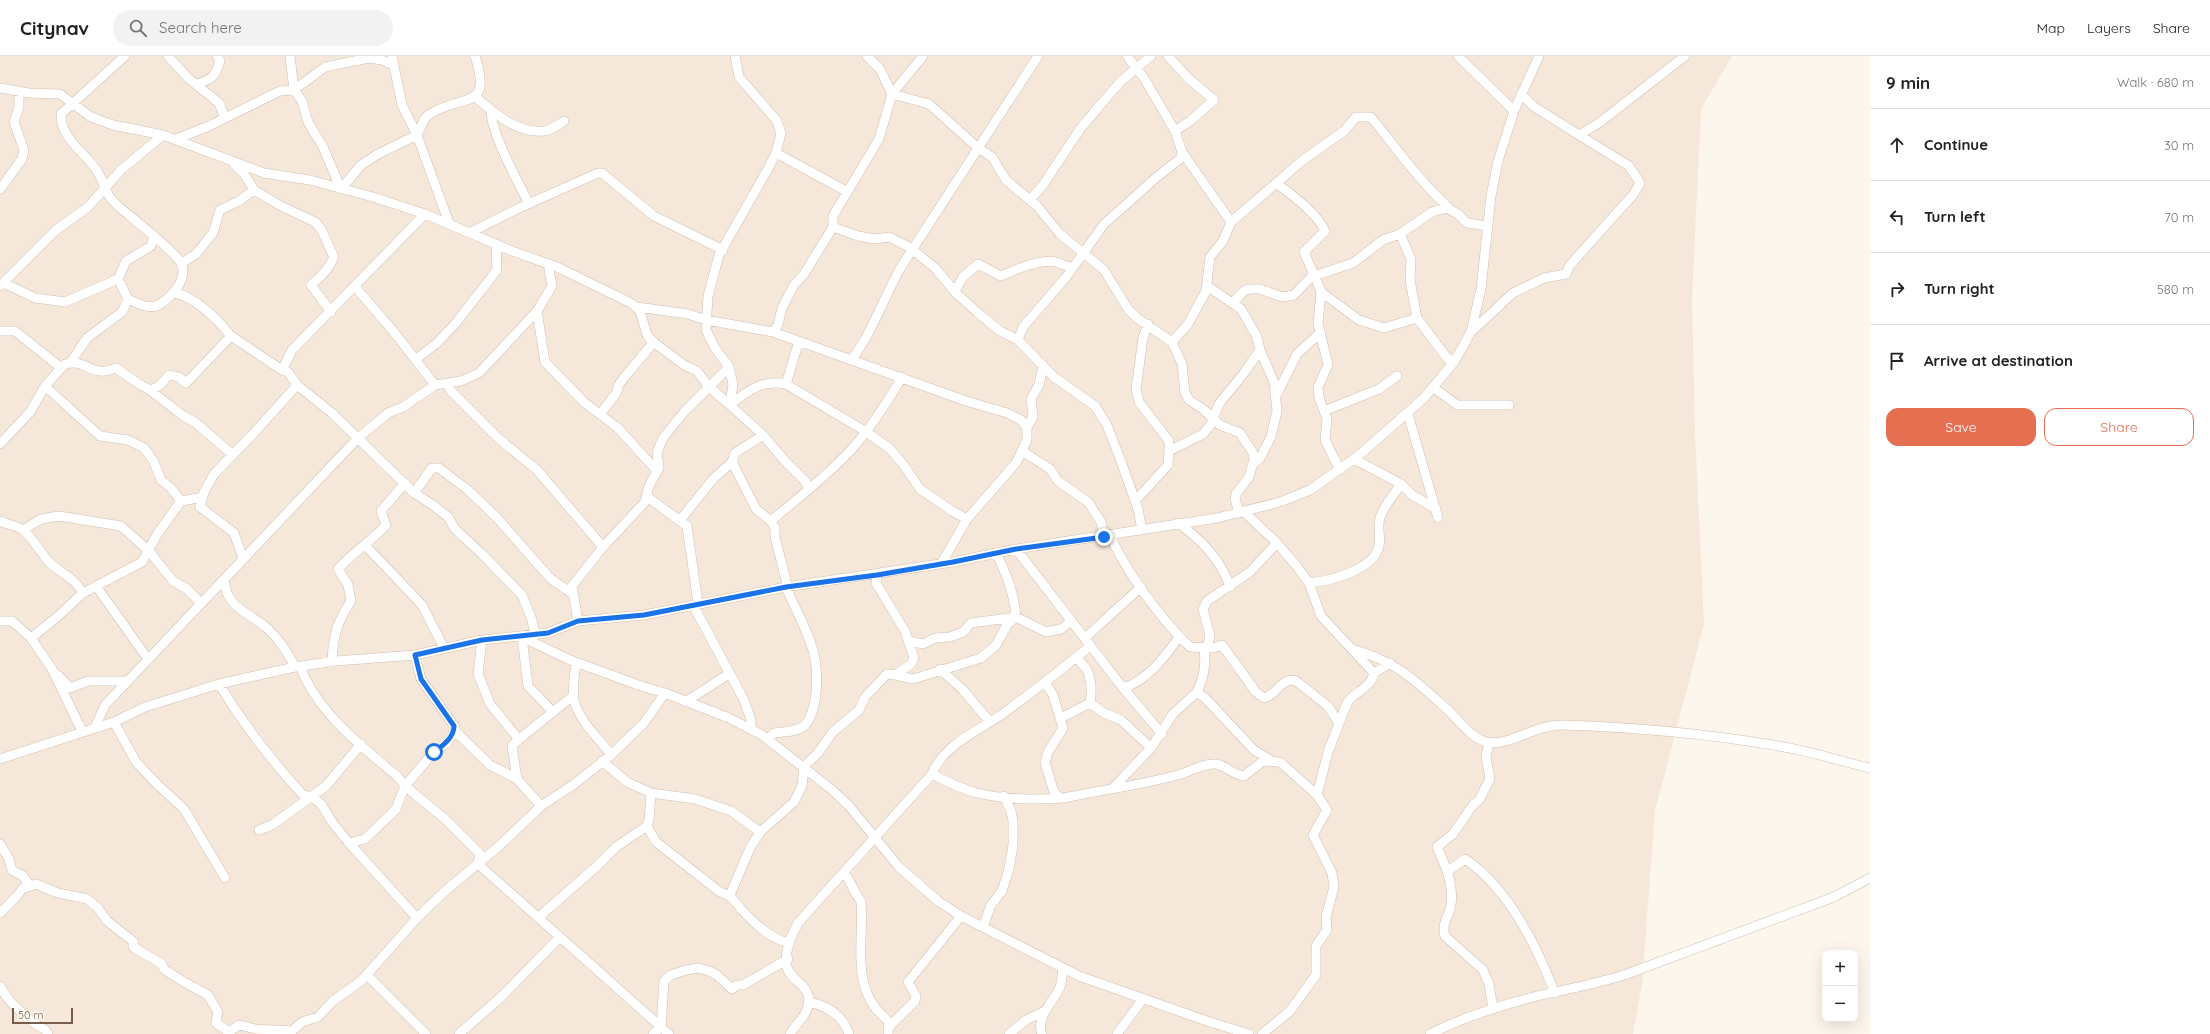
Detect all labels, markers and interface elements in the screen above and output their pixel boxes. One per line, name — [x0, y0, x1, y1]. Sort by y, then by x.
search box — [113, 10, 393, 46]
text: Citynav — [20, 16, 89, 40]
icon: search — [127, 17, 149, 39]
text: Search here — [159, 18, 242, 37]
text: Map — [2036, 19, 2065, 37]
text: Layers — [2087, 19, 2131, 37]
text: Share — [2153, 19, 2190, 37]
text: 9 min — [1886, 72, 1930, 93]
text: Walk · 680 m — [2117, 74, 2194, 90]
icon: ahead — [1886, 134, 1908, 156]
text: Continue — [1924, 135, 1988, 154]
text: 30 m — [2164, 137, 2194, 153]
icon: left — [1886, 206, 1908, 228]
text: Turn left — [1924, 207, 1986, 226]
text: 70 m — [2164, 209, 2194, 225]
icon: right — [1886, 278, 1908, 300]
text: Turn right — [1924, 279, 1995, 298]
text: 580 m — [2157, 281, 2194, 297]
icon: arrive — [1886, 350, 1908, 372]
text: Arrive at destination — [1924, 351, 2073, 370]
button: Save — [1886, 408, 2036, 446]
button: Share — [2044, 408, 2194, 446]
route end — [1095, 528, 1113, 546]
route start — [425, 743, 443, 761]
map controls — [1822, 950, 1858, 1022]
button: + — [1822, 950, 1858, 986]
button: − — [1822, 986, 1858, 1022]
scale bar — [12, 1006, 73, 1025]
text: 50 m — [18, 1008, 44, 1022]

